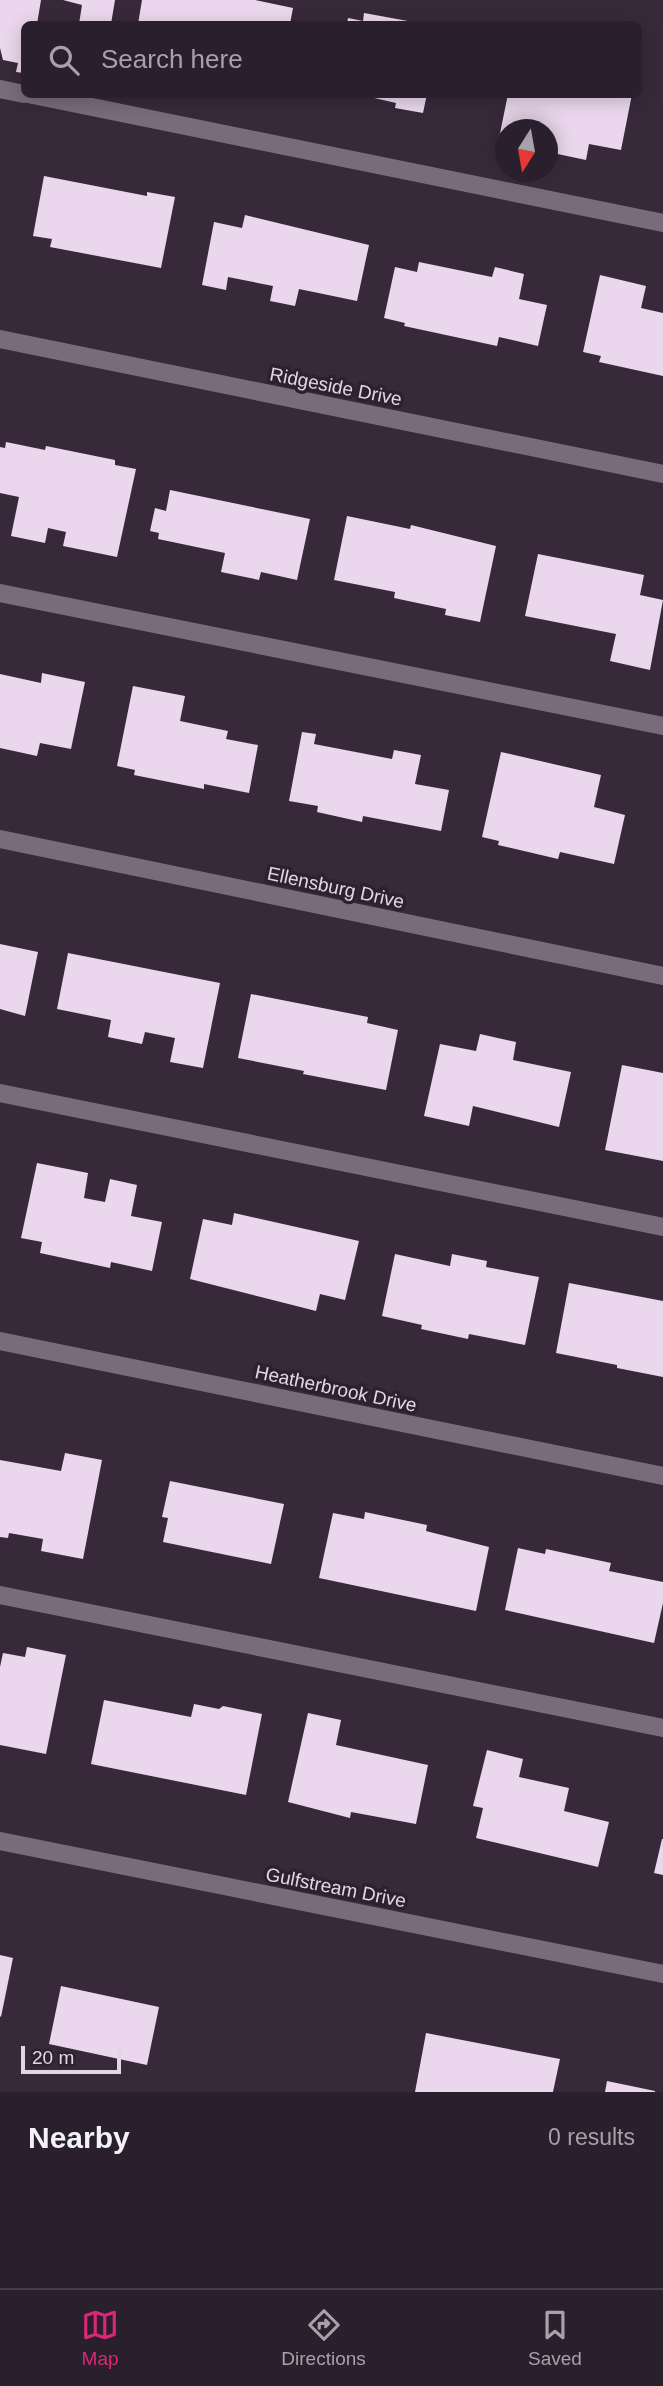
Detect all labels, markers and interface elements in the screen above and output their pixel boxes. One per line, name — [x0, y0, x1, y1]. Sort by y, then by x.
search box — [21, 21, 642, 98]
icon: search — [45, 41, 83, 79]
text: Search here — [101, 44, 243, 74]
north arrow — [495, 119, 558, 182]
street label: Ridgeside Drive — [268, 363, 404, 410]
street label: Ellensburg Drive — [266, 863, 406, 912]
street label: Heatherbrook Drive — [253, 1361, 419, 1416]
street label: Gulfstream Drive — [264, 1864, 408, 1911]
scale bar — [21, 2043, 121, 2075]
text: 20 m — [32, 2047, 74, 2068]
text: Nearby — [28, 2121, 130, 2154]
text: 0 results — [548, 2124, 635, 2150]
tab: Map — [81, 2306, 119, 2370]
tab: Directions — [281, 2306, 366, 2370]
tab: Saved — [528, 2306, 582, 2370]

